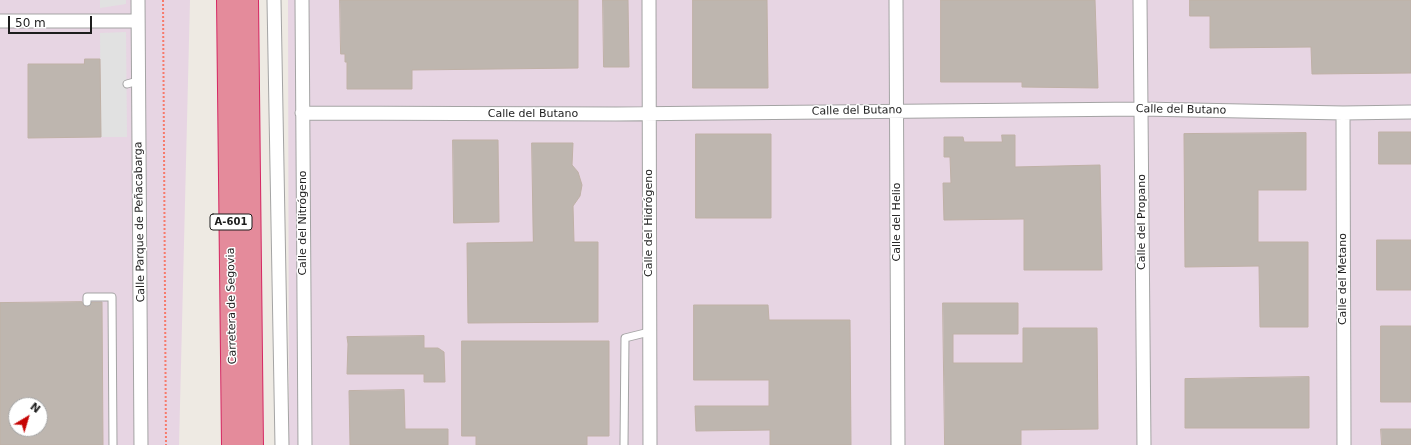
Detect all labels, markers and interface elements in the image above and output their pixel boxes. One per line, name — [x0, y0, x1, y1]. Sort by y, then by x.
scale bar — [10, 8, 94, 34]
text: 50 m — [15, 16, 46, 30]
street label: Calle del Butano — [1136, 103, 1226, 117]
street label: Calle del Butano — [812, 104, 902, 118]
street label: Calle del Butano — [488, 107, 578, 121]
street label: Calle Parque de Peñacabarga — [132, 142, 148, 302]
street label: Calle del Hidrógeno — [642, 169, 656, 277]
street label: Calle del Nitrógeno — [296, 170, 310, 276]
street label: Calle del Propano — [1135, 174, 1149, 270]
street label: Calle del Helio — [890, 183, 904, 261]
road number: A-601 — [210, 214, 252, 230]
street label: Calle del Metano — [1336, 233, 1350, 325]
street label: Carretera de Segovia — [224, 248, 240, 364]
north arrow — [8, 397, 48, 437]
text: N — [27, 400, 43, 416]

